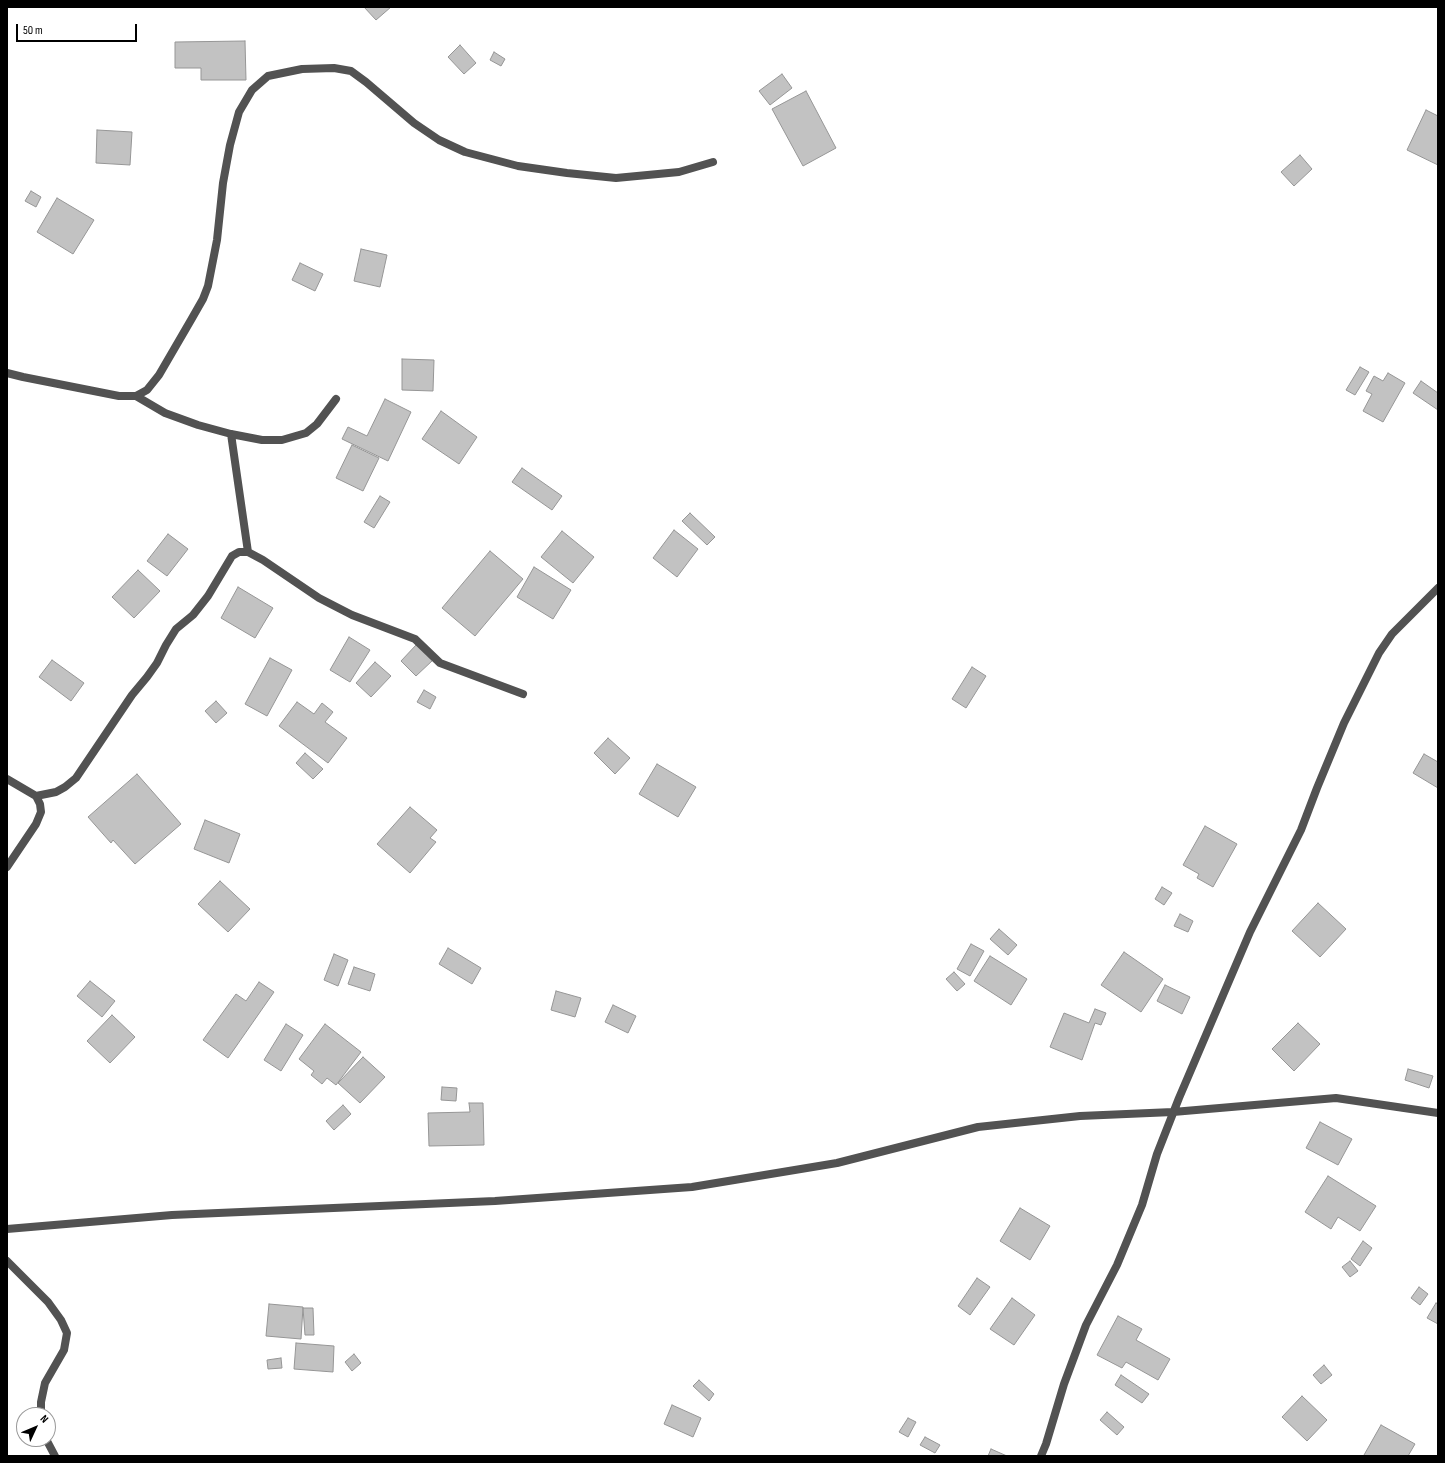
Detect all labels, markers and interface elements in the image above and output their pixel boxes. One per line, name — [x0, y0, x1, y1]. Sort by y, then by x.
scale bar — [18, 16, 139, 42]
text: 50 m — [23, 23, 43, 38]
north arrow — [16, 1407, 56, 1447]
text: N — [38, 1412, 51, 1426]

